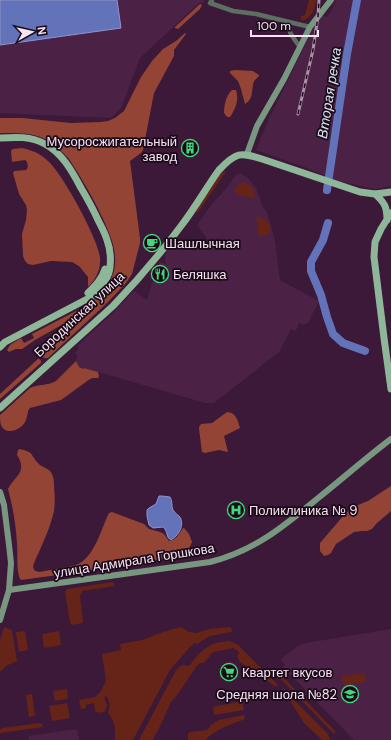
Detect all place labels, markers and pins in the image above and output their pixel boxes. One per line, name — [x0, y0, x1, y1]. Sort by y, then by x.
place label: Мусоросжигательный завод — [47, 133, 177, 165]
building icon: Мусоросжигательный завод — [180, 138, 200, 158]
cafe icon: Шашлычная — [142, 233, 162, 253]
place label: Шашлычная — [165, 235, 240, 252]
restaurant icon: Беляшка — [150, 264, 170, 284]
place label: Беляшка — [173, 266, 227, 283]
hospital icon: Поликлиника № 9 — [226, 500, 246, 520]
place label: Поликлиника № 9 — [249, 502, 358, 519]
supermarket icon: Квартет вкусов — [219, 662, 239, 682]
place label: Квартет вкусов — [242, 664, 332, 681]
school or university icon: Средняя шола №82 — [340, 684, 360, 704]
place label: Средняя шола №82 — [216, 686, 337, 703]

